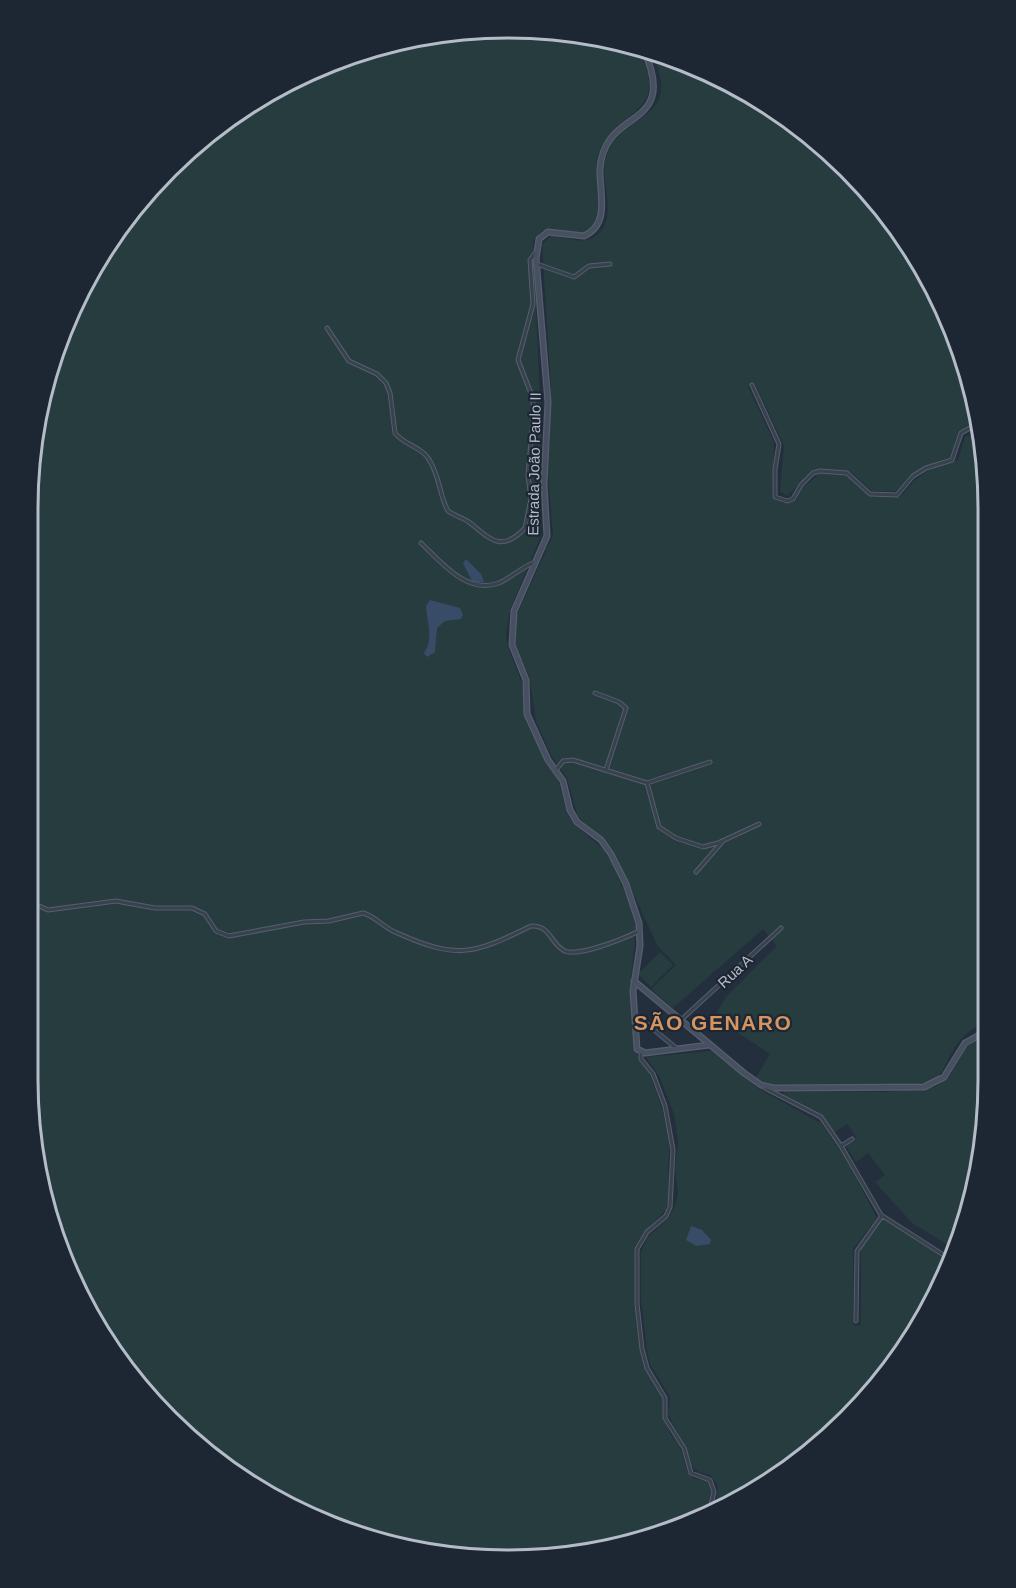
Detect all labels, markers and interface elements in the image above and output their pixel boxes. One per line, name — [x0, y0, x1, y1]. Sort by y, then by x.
street label: Estrada João Paulo II — [524, 392, 544, 536]
street label: Rua A — [714, 951, 756, 991]
district label: SÃO GENARO — [634, 1011, 792, 1034]

